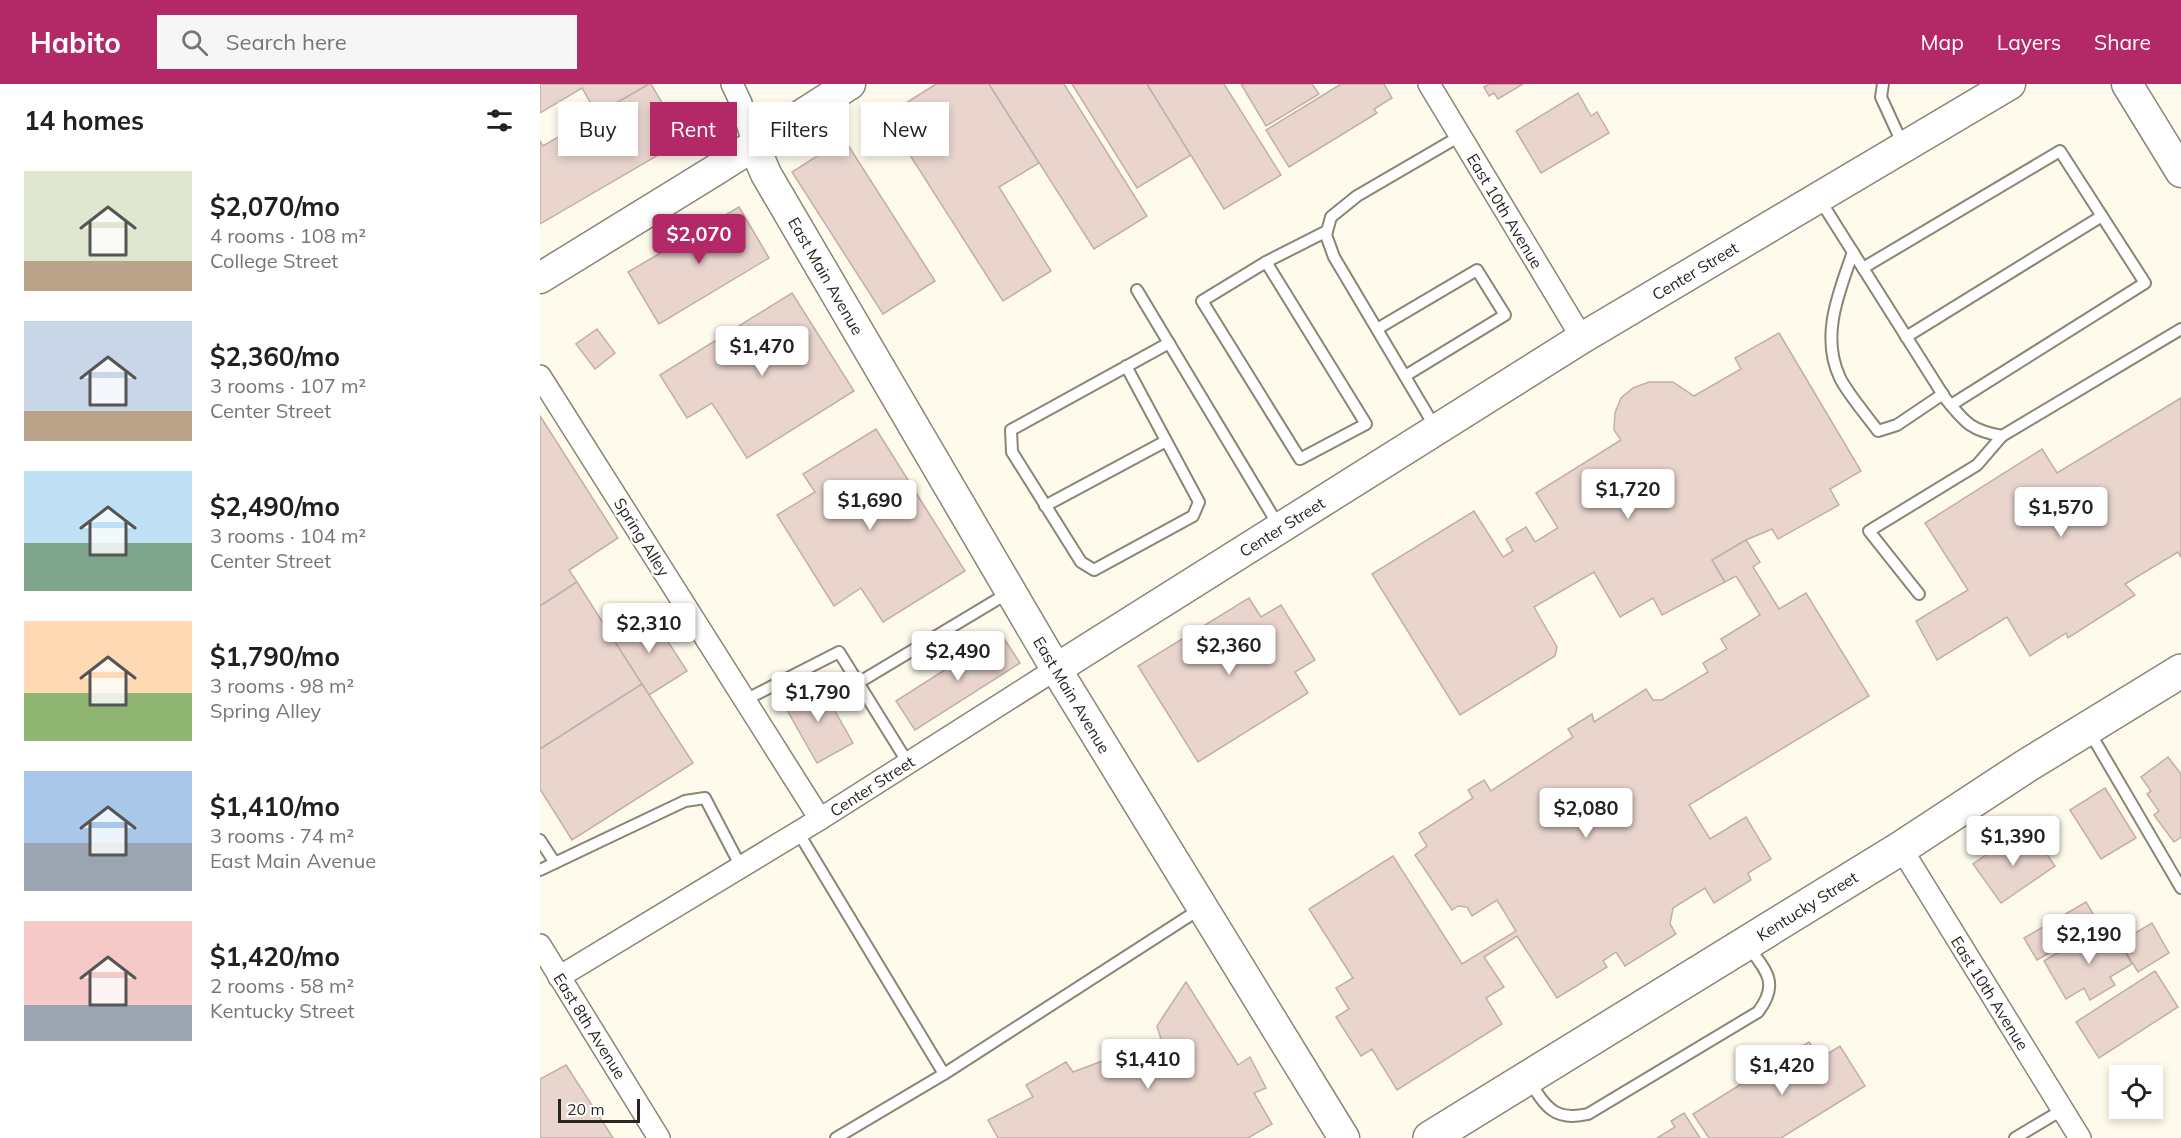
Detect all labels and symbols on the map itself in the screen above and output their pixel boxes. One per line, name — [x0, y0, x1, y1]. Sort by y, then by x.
street label: East 10th Avenue — [1463, 150, 1547, 272]
street label: East Main Avenue — [784, 213, 868, 339]
pin: $2,070 — [650, 214, 748, 265]
street label: Center Street — [1648, 237, 1742, 305]
pin: $1,470 — [713, 326, 811, 377]
pin: $1,720 — [1579, 469, 1677, 520]
pin: $1,690 — [821, 480, 919, 531]
pin: $1,570 — [2012, 487, 2110, 538]
street label: Center Street — [1236, 493, 1329, 561]
street label: Spring Alley — [610, 494, 674, 580]
pin: $2,310 — [600, 603, 698, 654]
pin: $2,360 — [1180, 625, 1278, 676]
pin: $2,490 — [909, 631, 1007, 682]
street label: East Main Avenue — [1029, 633, 1115, 757]
pin: $1,790 — [769, 672, 867, 723]
street label: Center Street — [826, 751, 918, 821]
pin: $2,080 — [1537, 788, 1635, 839]
pin: $1,390 — [1964, 816, 2062, 867]
street label: Kentucky Street — [1753, 867, 1862, 945]
pin: $2,190 — [2040, 914, 2138, 965]
street label: East 10th Avenue — [1947, 932, 2033, 1054]
street label: East 8th Avenue — [549, 969, 631, 1083]
pin: $1,410 — [1099, 1039, 1197, 1090]
pin: $1,420 — [1733, 1045, 1831, 1096]
scale bar — [558, 1096, 640, 1124]

